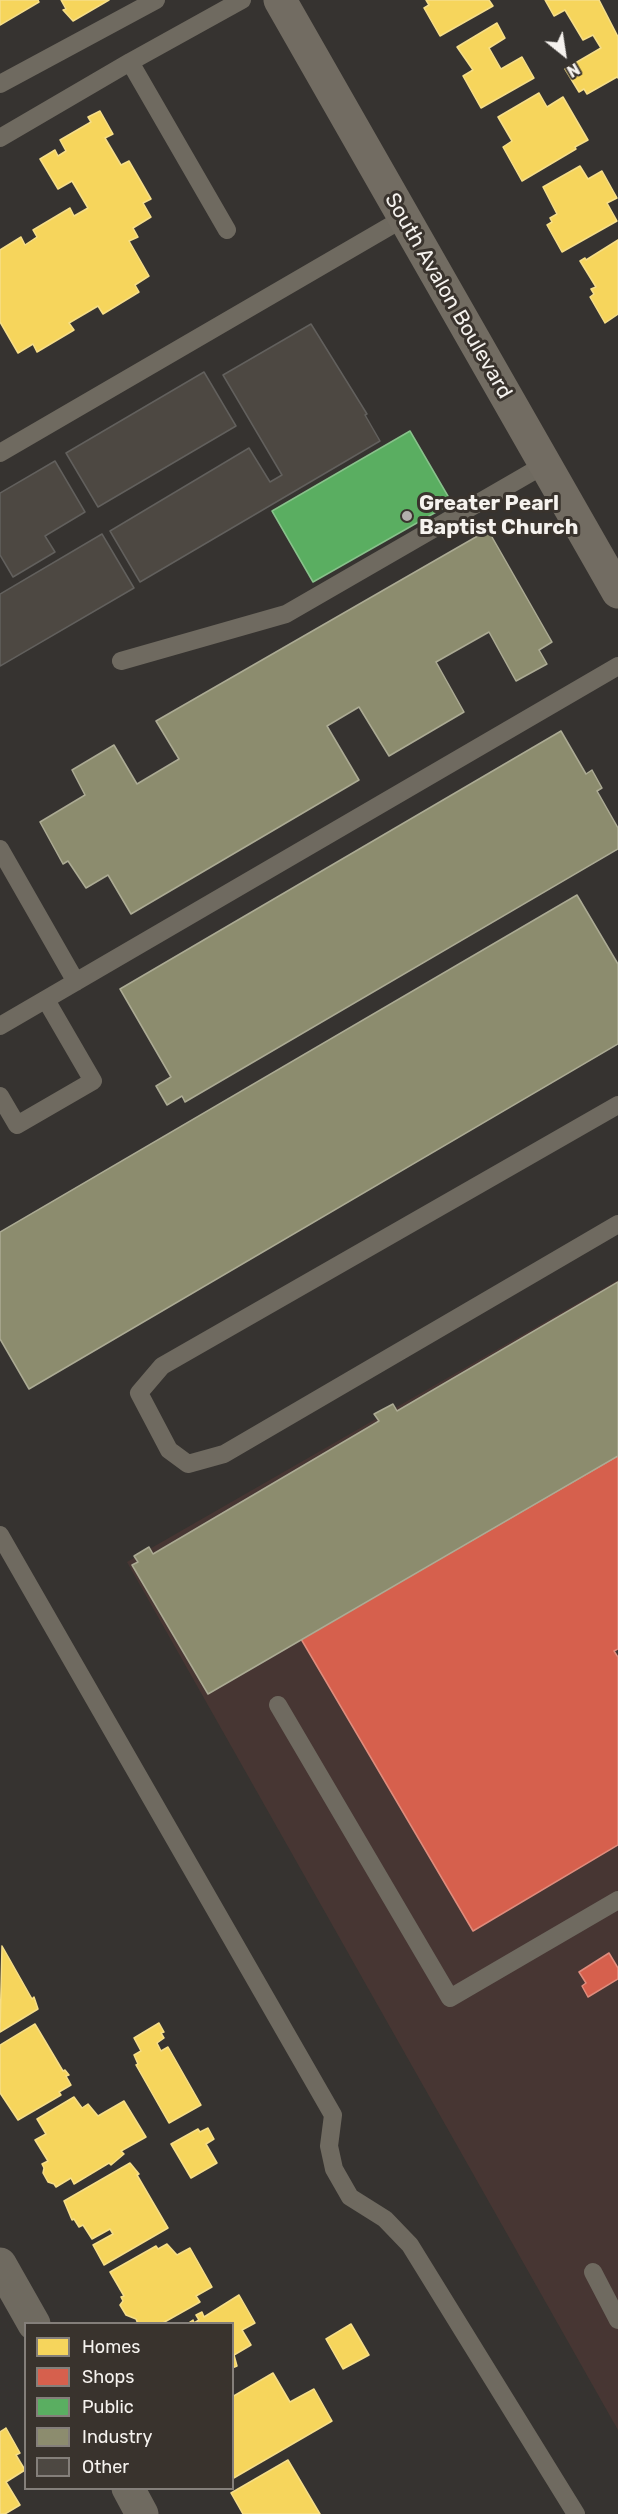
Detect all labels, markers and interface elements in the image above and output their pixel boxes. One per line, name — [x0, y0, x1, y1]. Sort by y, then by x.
north arrow — [534, 24, 594, 84]
text: N — [564, 59, 583, 81]
street label: South Avalon Boulevard — [379, 189, 517, 403]
place label: Greater Pearl Baptist Church — [419, 491, 578, 541]
marker: Greater Pearl Baptist Church — [400, 509, 414, 523]
legend — [24, 2322, 234, 2490]
text: Homes — [82, 2336, 140, 2358]
text: Shops — [82, 2366, 134, 2388]
text: Public — [82, 2396, 134, 2418]
text: Industry — [82, 2426, 152, 2448]
text: Other — [82, 2456, 129, 2478]

